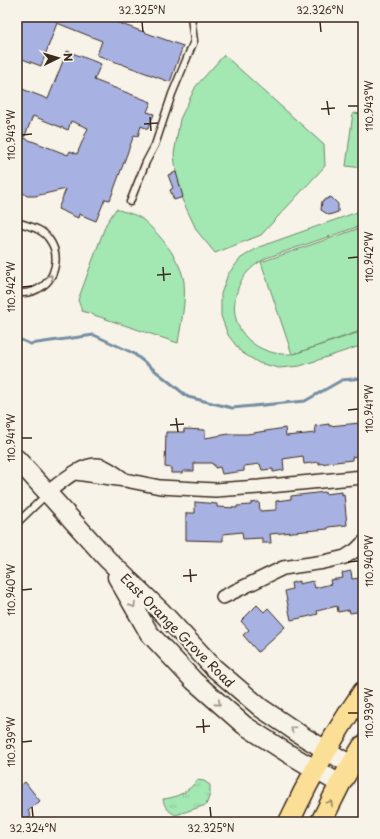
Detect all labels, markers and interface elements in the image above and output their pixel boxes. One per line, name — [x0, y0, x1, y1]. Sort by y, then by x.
text: 32.325°N — [118, 2, 166, 17]
text: 32.326°N — [296, 2, 344, 17]
north arrow — [38, 38, 78, 78]
text: N — [60, 52, 77, 62]
text: 110.943°W — [361, 80, 376, 131]
text: 110.943°W — [3, 109, 18, 160]
text: 110.942°W — [361, 231, 376, 283]
text: 110.942°W — [3, 261, 18, 313]
one-way arrow — [45, 274, 53, 281]
text: 110.941°W — [361, 384, 376, 433]
text: 110.941°W — [3, 413, 18, 462]
text: 110.940°W — [361, 534, 376, 587]
text: 110.940°W — [3, 563, 18, 616]
street label: East Orange Grove Road — [117, 569, 239, 691]
one-way arrow — [129, 601, 136, 608]
text: 110.939°W — [361, 687, 376, 738]
one-way arrow — [213, 698, 221, 705]
text: 110.939°W — [3, 716, 18, 767]
one-way arrow — [290, 727, 297, 734]
one-way arrow — [325, 800, 333, 807]
text: 32.324°N — [9, 820, 57, 835]
text: 32.325°N — [187, 820, 235, 835]

